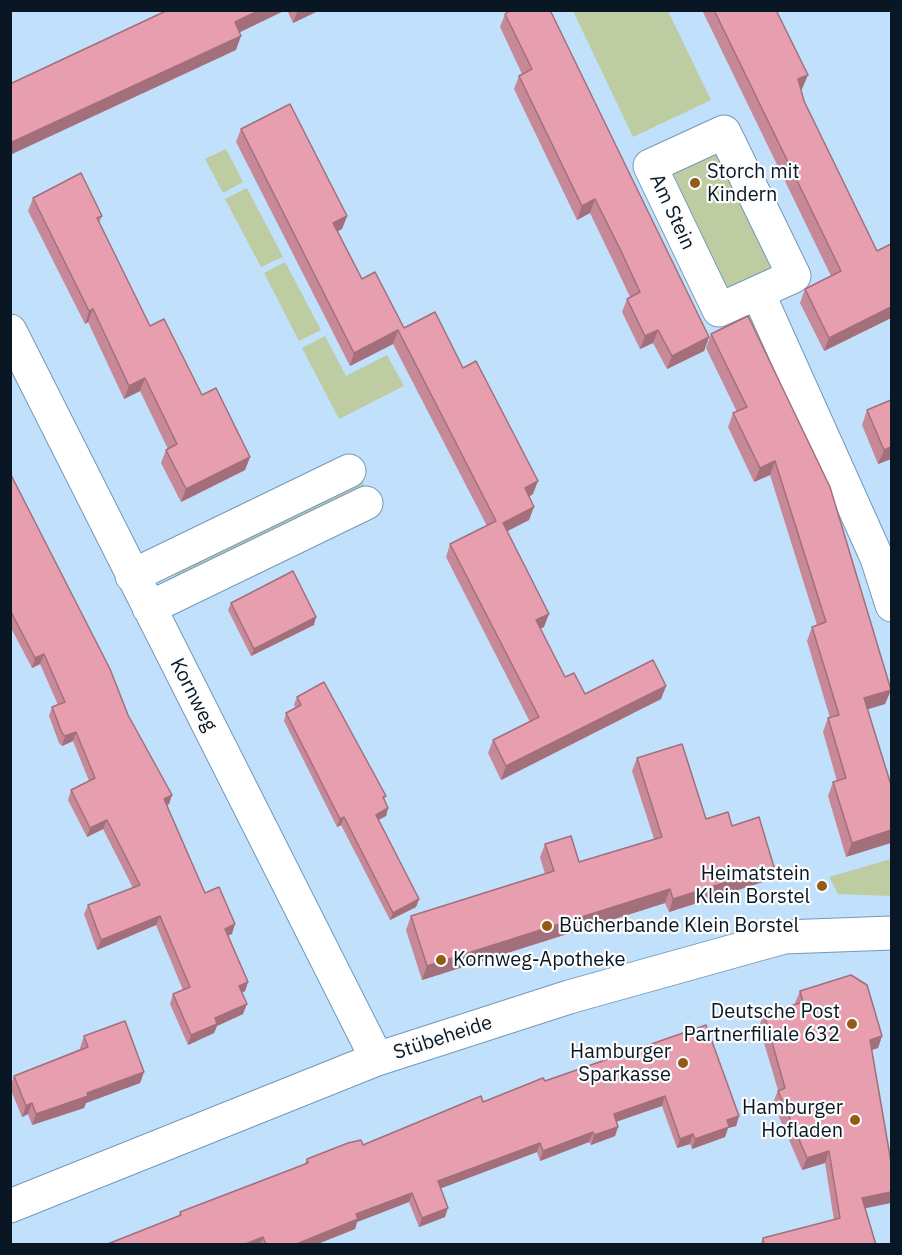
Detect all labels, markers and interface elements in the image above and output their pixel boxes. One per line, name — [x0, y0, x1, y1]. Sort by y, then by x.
place label: Storch mit Kindern — [707, 160, 800, 207]
street label: Am Stein — [644, 170, 700, 254]
marker: Storch mit Kindern — [688, 176, 702, 190]
street label: Kornweg — [164, 654, 222, 736]
place label: Heimatstein Klein Borstel — [695, 862, 810, 909]
marker: Heimatstein Klein Borstel — [815, 879, 829, 893]
place label: Bücherbande Klein Borstel — [559, 914, 799, 938]
marker: Bücherbande Klein Borstel — [540, 919, 554, 933]
place label: Kornweg-Apotheke — [453, 948, 626, 972]
marker: Kornweg-Apotheke — [434, 953, 448, 967]
place label: Deutsche Post Partnerfiliale 632 — [684, 1000, 840, 1047]
street label: Stübeheide — [391, 1011, 495, 1065]
marker: Deutsche Post Partnerfiliale 632 — [845, 1017, 859, 1031]
place label: Hamburger Sparkasse — [570, 1040, 671, 1087]
marker: Hamburger Sparkasse — [676, 1056, 690, 1070]
place label: Hamburger Hofladen — [742, 1096, 843, 1143]
marker: Hamburger Hofladen — [848, 1113, 862, 1127]

